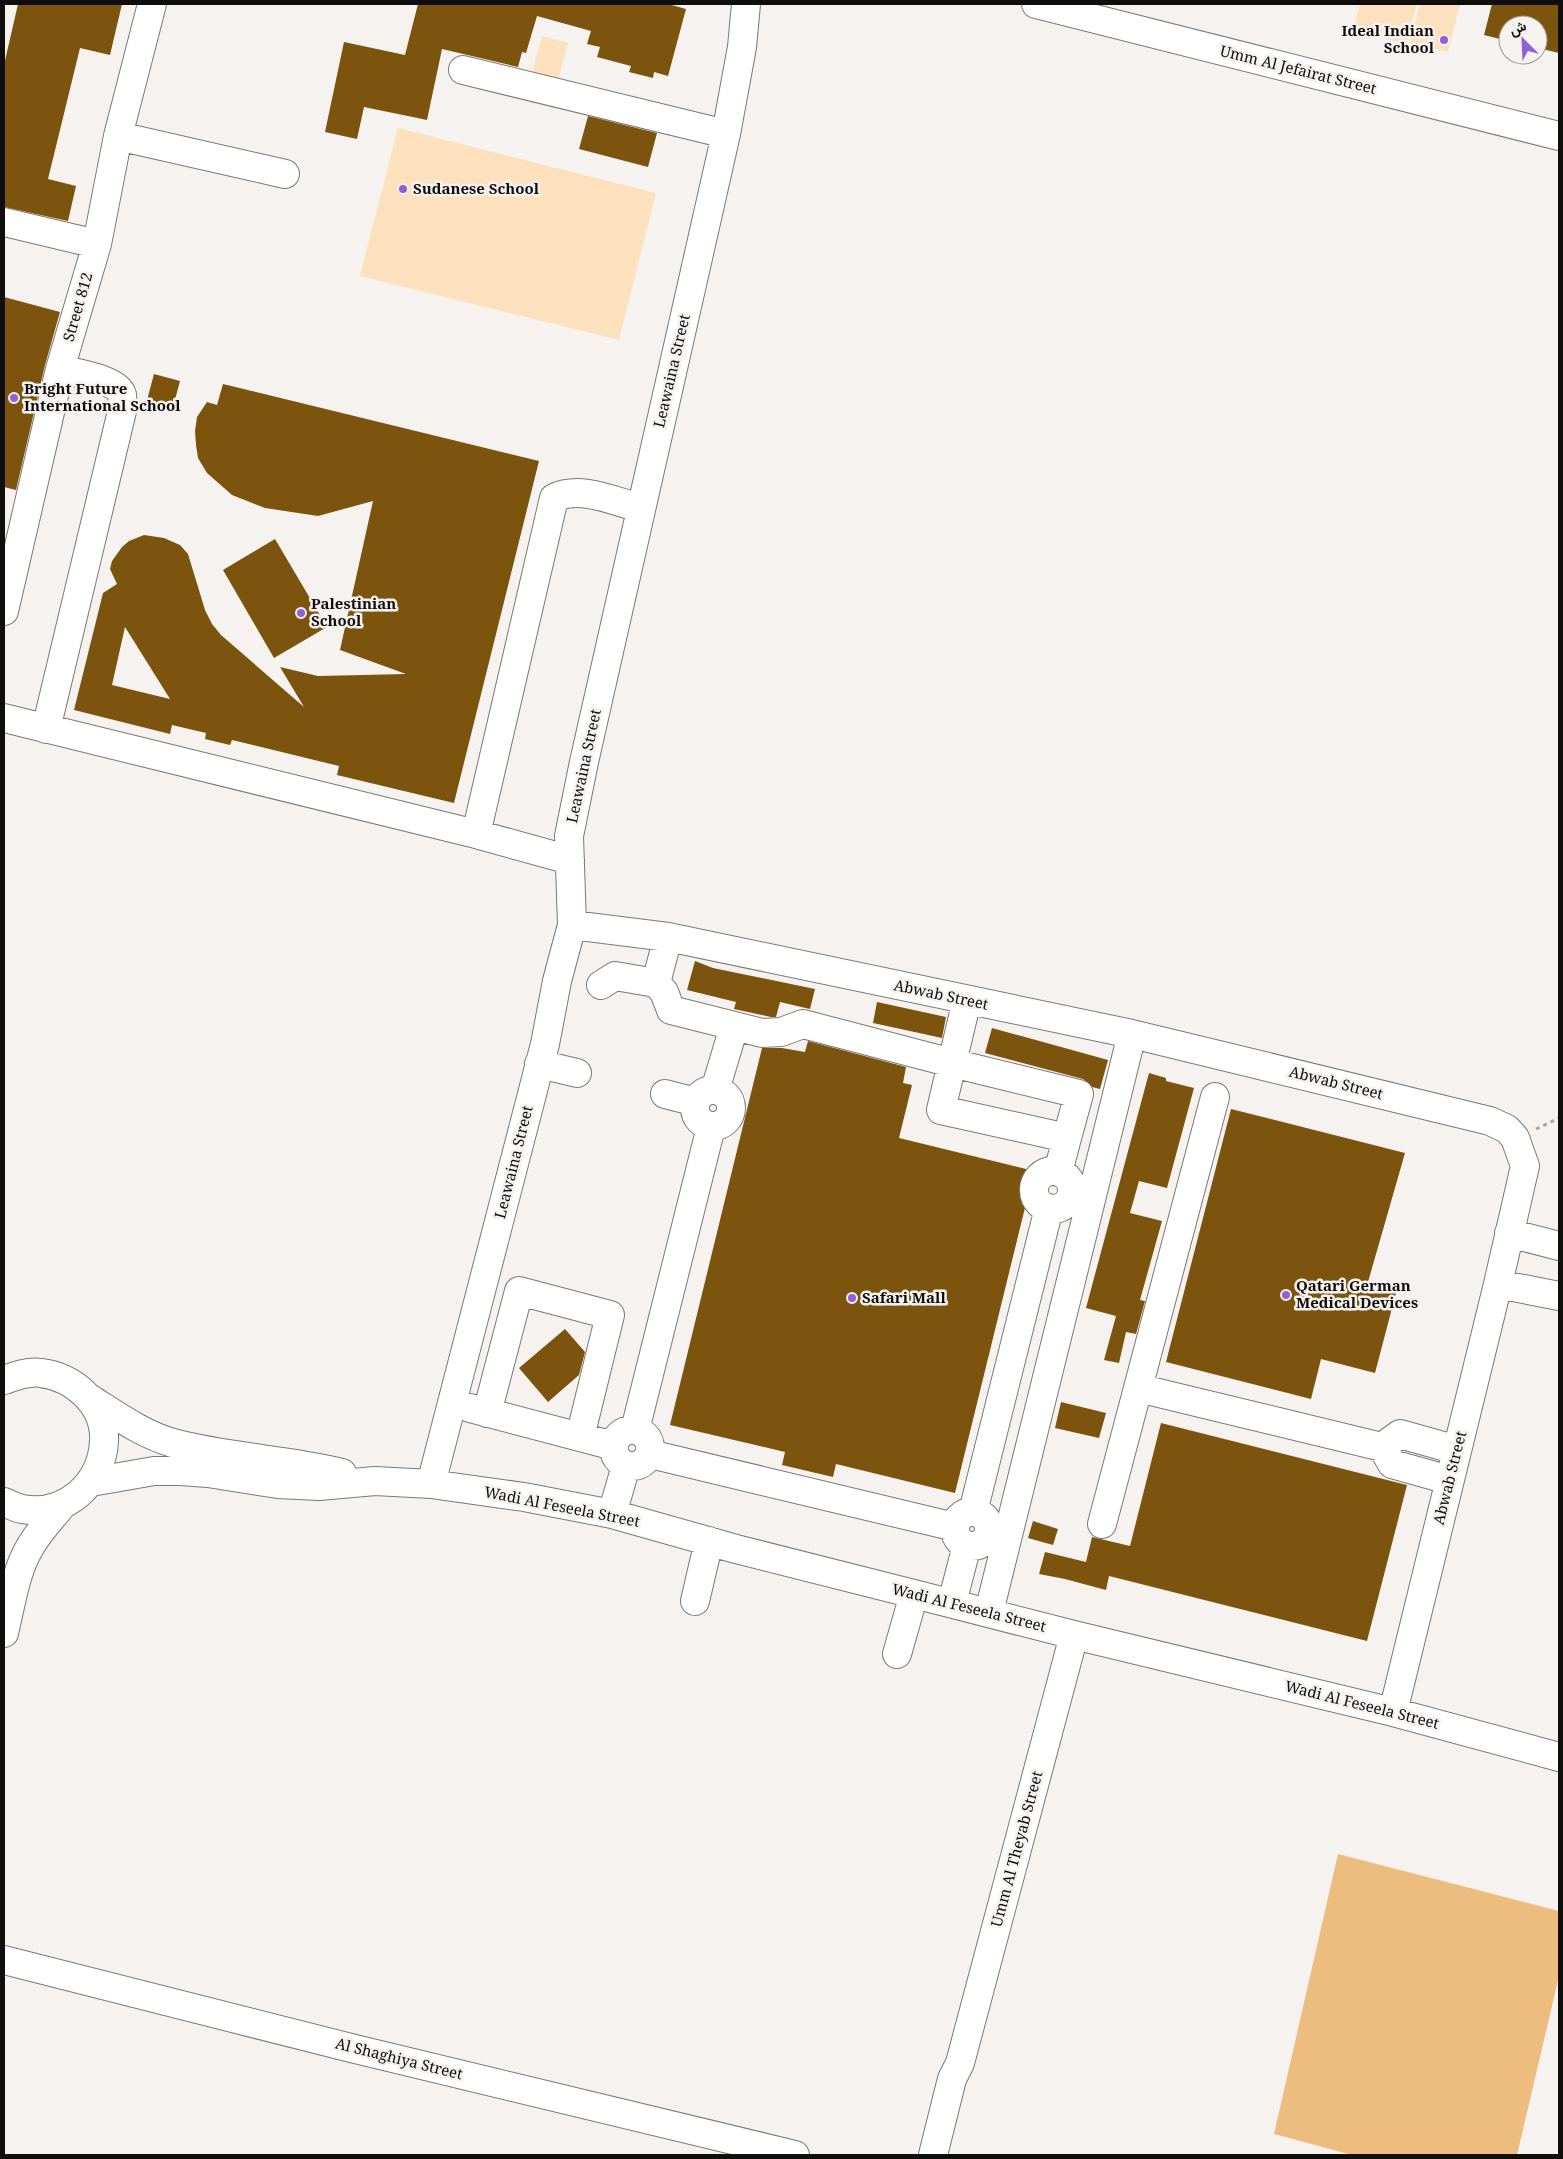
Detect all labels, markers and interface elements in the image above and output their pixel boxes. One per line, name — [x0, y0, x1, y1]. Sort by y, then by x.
north arrow — [1498, 15, 1548, 65]
text: ش — [1506, 15, 1529, 40]
place label: Ideal Indian School — [1341, 20, 1435, 57]
marker: Ideal Indian School — [1438, 34, 1450, 46]
street label: Umm Al Jefairat Street — [1218, 40, 1379, 98]
place label: Sudanese School — [413, 178, 540, 198]
marker: Sudanese School — [397, 183, 409, 195]
street label: Street 812 — [58, 270, 96, 344]
street label: Leawaina Street — [648, 312, 694, 429]
place label: Bright Future International School — [24, 378, 181, 415]
marker: Bright Future International School — [8, 392, 20, 404]
place label: Palestinian School — [311, 593, 396, 630]
marker: Palestinian School — [295, 607, 307, 619]
street label: Leawaina Street — [561, 707, 605, 825]
street label: Abwab Street — [892, 974, 990, 1014]
street label: Abwab Street — [1287, 1061, 1385, 1103]
street label: Leawaina Street — [489, 1103, 537, 1220]
place label: Qatari German Medical Devices — [1296, 1275, 1418, 1312]
place label: Safari Mall — [862, 1287, 946, 1307]
marker: Qatari German Medical Devices — [1280, 1289, 1292, 1301]
marker: Safari Mall — [846, 1292, 858, 1304]
street label: Abwab Street — [1428, 1429, 1470, 1527]
street label: Wadi Al Feseela Street — [483, 1481, 642, 1531]
street label: Wadi Al Feseela Street — [890, 1578, 1048, 1636]
street label: Wadi Al Feseela Street — [1283, 1675, 1441, 1733]
street label: Umm Al Theyab Street — [986, 1769, 1046, 1929]
street label: Al Shaghiya Street — [334, 2033, 465, 2083]

